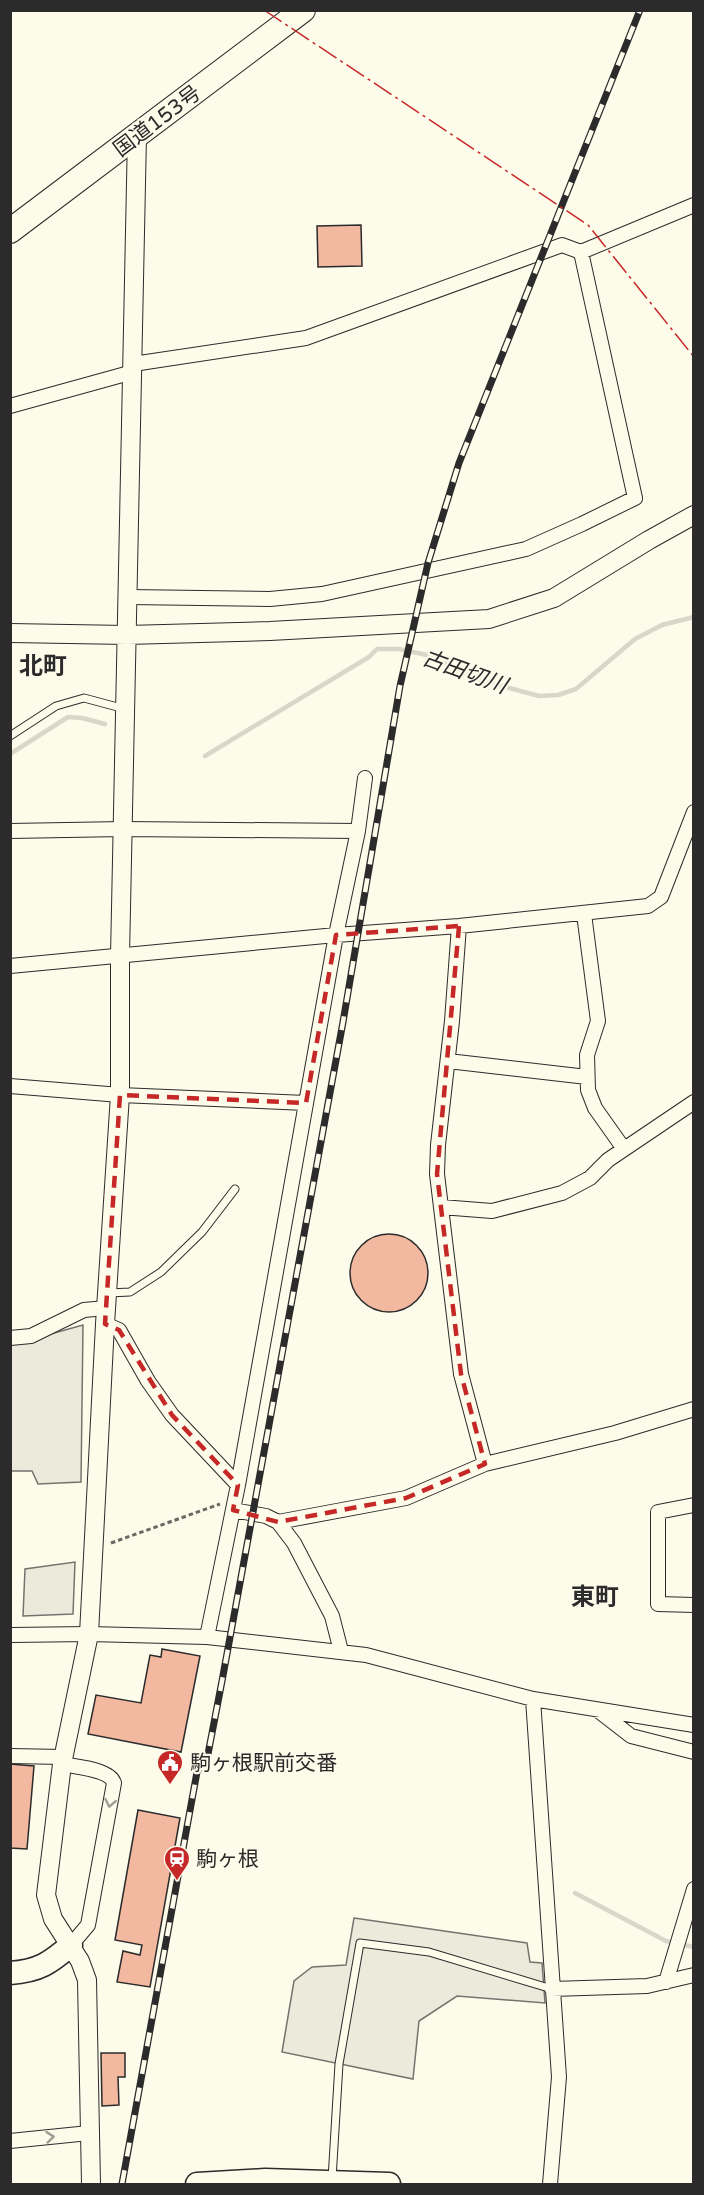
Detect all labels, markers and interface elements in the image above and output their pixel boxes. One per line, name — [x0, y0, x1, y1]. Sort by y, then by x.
street label: 国道153号 — [109, 81, 206, 162]
water label: 古田切川 — [419, 645, 512, 700]
district label: 北町 — [19, 652, 67, 681]
district label: 東町 — [571, 1583, 619, 1612]
public building icon: 駒ヶ根駅前交番 — [155, 1748, 185, 1786]
place label: 駒ヶ根駅前交番 — [190, 1751, 337, 1776]
one-way arrow — [105, 1799, 117, 1808]
station icon: 駒ヶ根 — [162, 1844, 192, 1882]
place label: 駒ヶ根 — [196, 1847, 259, 1872]
one-way arrow — [45, 2131, 54, 2144]

